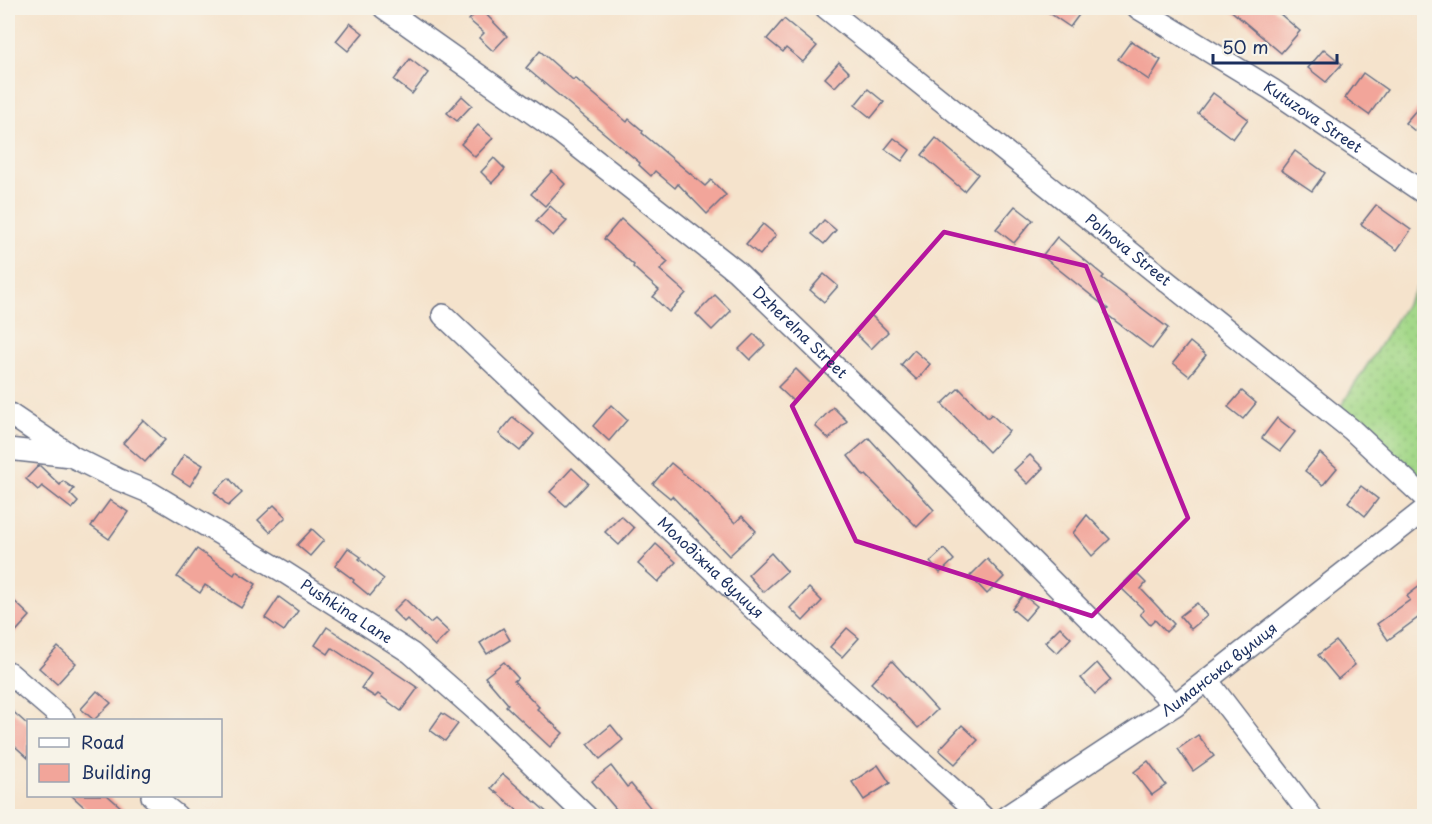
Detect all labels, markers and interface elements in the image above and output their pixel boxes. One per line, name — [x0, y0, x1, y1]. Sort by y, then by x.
scale bar — [1213, 27, 1338, 65]
text: 50 m — [1222, 33, 1269, 60]
street label: Kutuzova Street — [1260, 74, 1368, 158]
street label: Polnova Street — [1081, 207, 1177, 291]
street label: Dzherelna Street — [748, 280, 853, 383]
street label: Молодіжна вулиця — [653, 511, 770, 623]
street label: Pushkina Lane — [296, 572, 397, 648]
street label: Лиманська вулиця — [1156, 616, 1282, 721]
legend — [27, 719, 222, 797]
text: Road — [81, 728, 125, 755]
text: Building — [81, 758, 151, 785]

